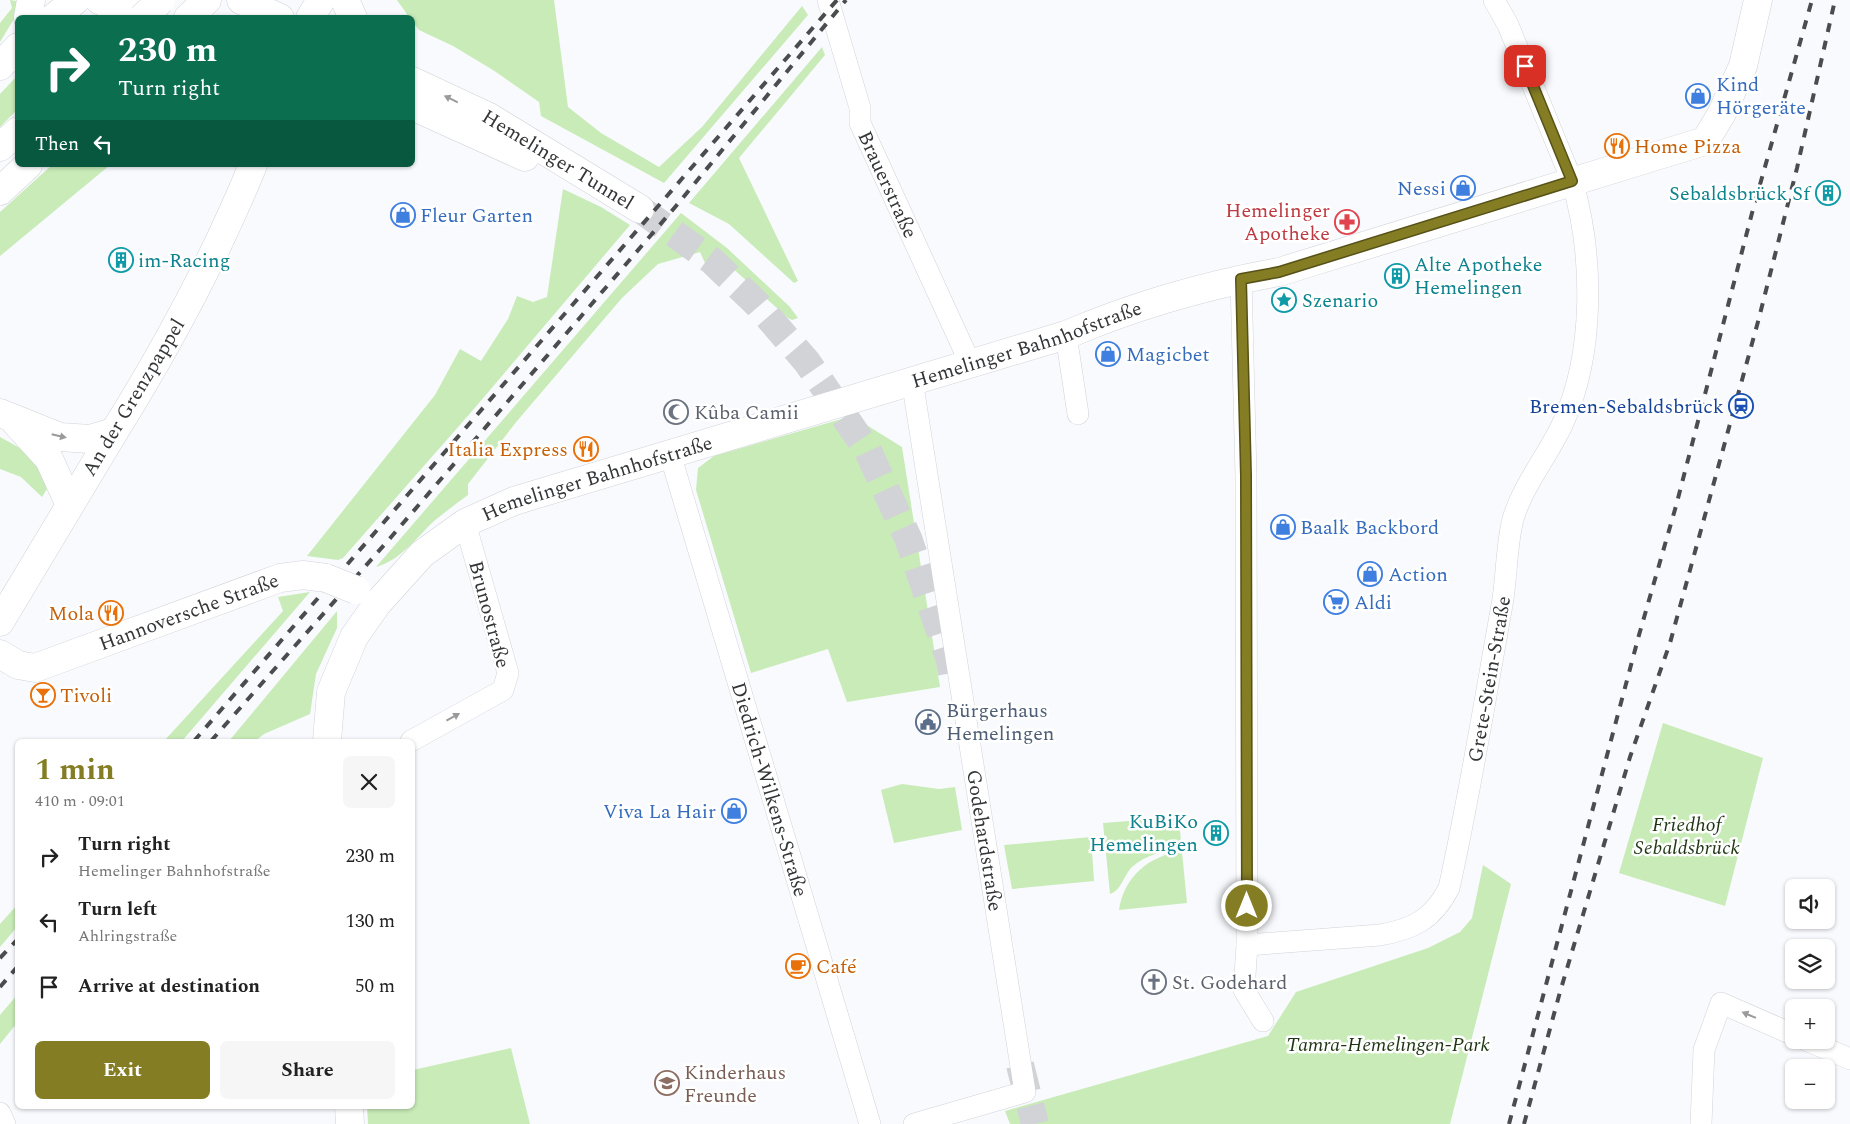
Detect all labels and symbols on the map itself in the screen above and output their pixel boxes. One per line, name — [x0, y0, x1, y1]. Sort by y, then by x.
pin — [1504, 45, 1546, 87]
place label: Kind Hörgeräte — [1716, 70, 1806, 123]
shop icon: Kind Hörgeräte — [1685, 83, 1711, 109]
one-way arrow — [444, 95, 458, 103]
street label: Hemelinger Tunnel — [476, 102, 639, 218]
street label: Brauerstraße — [849, 126, 925, 243]
place label: Home Pizza — [1634, 132, 1741, 162]
restaurant icon: Home Pizza — [1604, 133, 1630, 159]
place label: Nessi — [1397, 174, 1446, 204]
shop icon: Nessi — [1450, 175, 1476, 201]
place label: Sebaldsbrück Sf — [1669, 179, 1812, 209]
building icon: Sebaldsbrück Sf — [1815, 180, 1841, 206]
place label: Hemelinger Apotheke — [1225, 196, 1330, 249]
place label: Fleur Garten — [420, 201, 533, 231]
shop icon: Fleur Garten — [390, 202, 416, 228]
pharmacy icon: Hemelinger Apotheke — [1334, 209, 1360, 235]
place label: im-Racing — [138, 246, 230, 276]
building icon: im-Racing — [108, 247, 134, 273]
place label: Alte Apotheke Hemelingen — [1414, 250, 1543, 303]
building icon: Alte Apotheke Hemelingen — [1384, 263, 1410, 289]
place label: Szenario — [1302, 286, 1378, 316]
place icon: Szenario — [1271, 287, 1297, 313]
street label: Hemelinger Bahnhofstraße — [908, 294, 1146, 397]
street label: An der Grenzpappel — [75, 313, 193, 482]
place label: Magicbet — [1126, 340, 1209, 370]
shop icon: Magicbet — [1095, 341, 1121, 367]
place label: Bremen-Sebaldsbrück — [1529, 392, 1724, 422]
station icon: Bremen-Sebaldsbrück — [1728, 393, 1754, 419]
place label: Kûba Camii — [694, 398, 799, 428]
mosque icon: Kûba Camii — [663, 399, 689, 425]
street label: Hemelinger Bahnhofstraße — [477, 428, 716, 530]
one-way arrow — [52, 432, 68, 440]
place label: Italia Express — [448, 435, 568, 465]
restaurant icon: Italia Express — [573, 436, 599, 462]
place label: Baalk Backbord — [1300, 513, 1439, 543]
shop icon: Baalk Backbord — [1270, 514, 1296, 540]
street label: Brunostraße — [460, 557, 518, 671]
place label: Action — [1388, 560, 1448, 590]
shop icon: Action — [1357, 561, 1383, 587]
street label: Hannoversche Straße — [95, 566, 283, 659]
place label: Aldi — [1354, 588, 1392, 618]
supermarket icon: Aldi — [1323, 589, 1349, 615]
street label: Grete-Stein-Straße — [1460, 594, 1519, 765]
place label: Mola — [48, 599, 94, 629]
restaurant icon: Mola — [98, 600, 124, 626]
street label: Diedrich-Wilkens-Straße — [723, 679, 815, 901]
place label: Tivoli — [60, 681, 112, 711]
bar icon: Tivoli — [30, 682, 56, 708]
place label: Bürgerhaus Hemelingen — [946, 696, 1054, 749]
public building icon: Bürgerhaus Hemelingen — [915, 709, 941, 735]
one-way arrow — [446, 713, 460, 722]
street label: Godehardstraße — [958, 767, 1010, 913]
place label: Viva La Hair — [603, 797, 716, 827]
shop icon: Viva La Hair — [721, 798, 747, 824]
place label: KuBiKo Hemelingen — [1090, 807, 1198, 860]
park label: Friedhof Sebaldsbrück — [1634, 810, 1741, 863]
building icon: KuBiKo Hemelingen — [1203, 820, 1229, 846]
position arrow — [1220, 879, 1272, 931]
place label: Café — [816, 952, 857, 982]
cafe icon: Café — [785, 953, 811, 979]
place label: St. Godehard — [1172, 968, 1287, 998]
church icon: St. Godehard — [1141, 969, 1167, 995]
one-way arrow — [1742, 1011, 1756, 1019]
park label: Tamra-Hemelingen-Park — [1286, 1030, 1490, 1060]
place label: Kinderhaus Freunde — [684, 1058, 786, 1111]
school or university icon: Kinderhaus Freunde — [654, 1070, 680, 1096]

